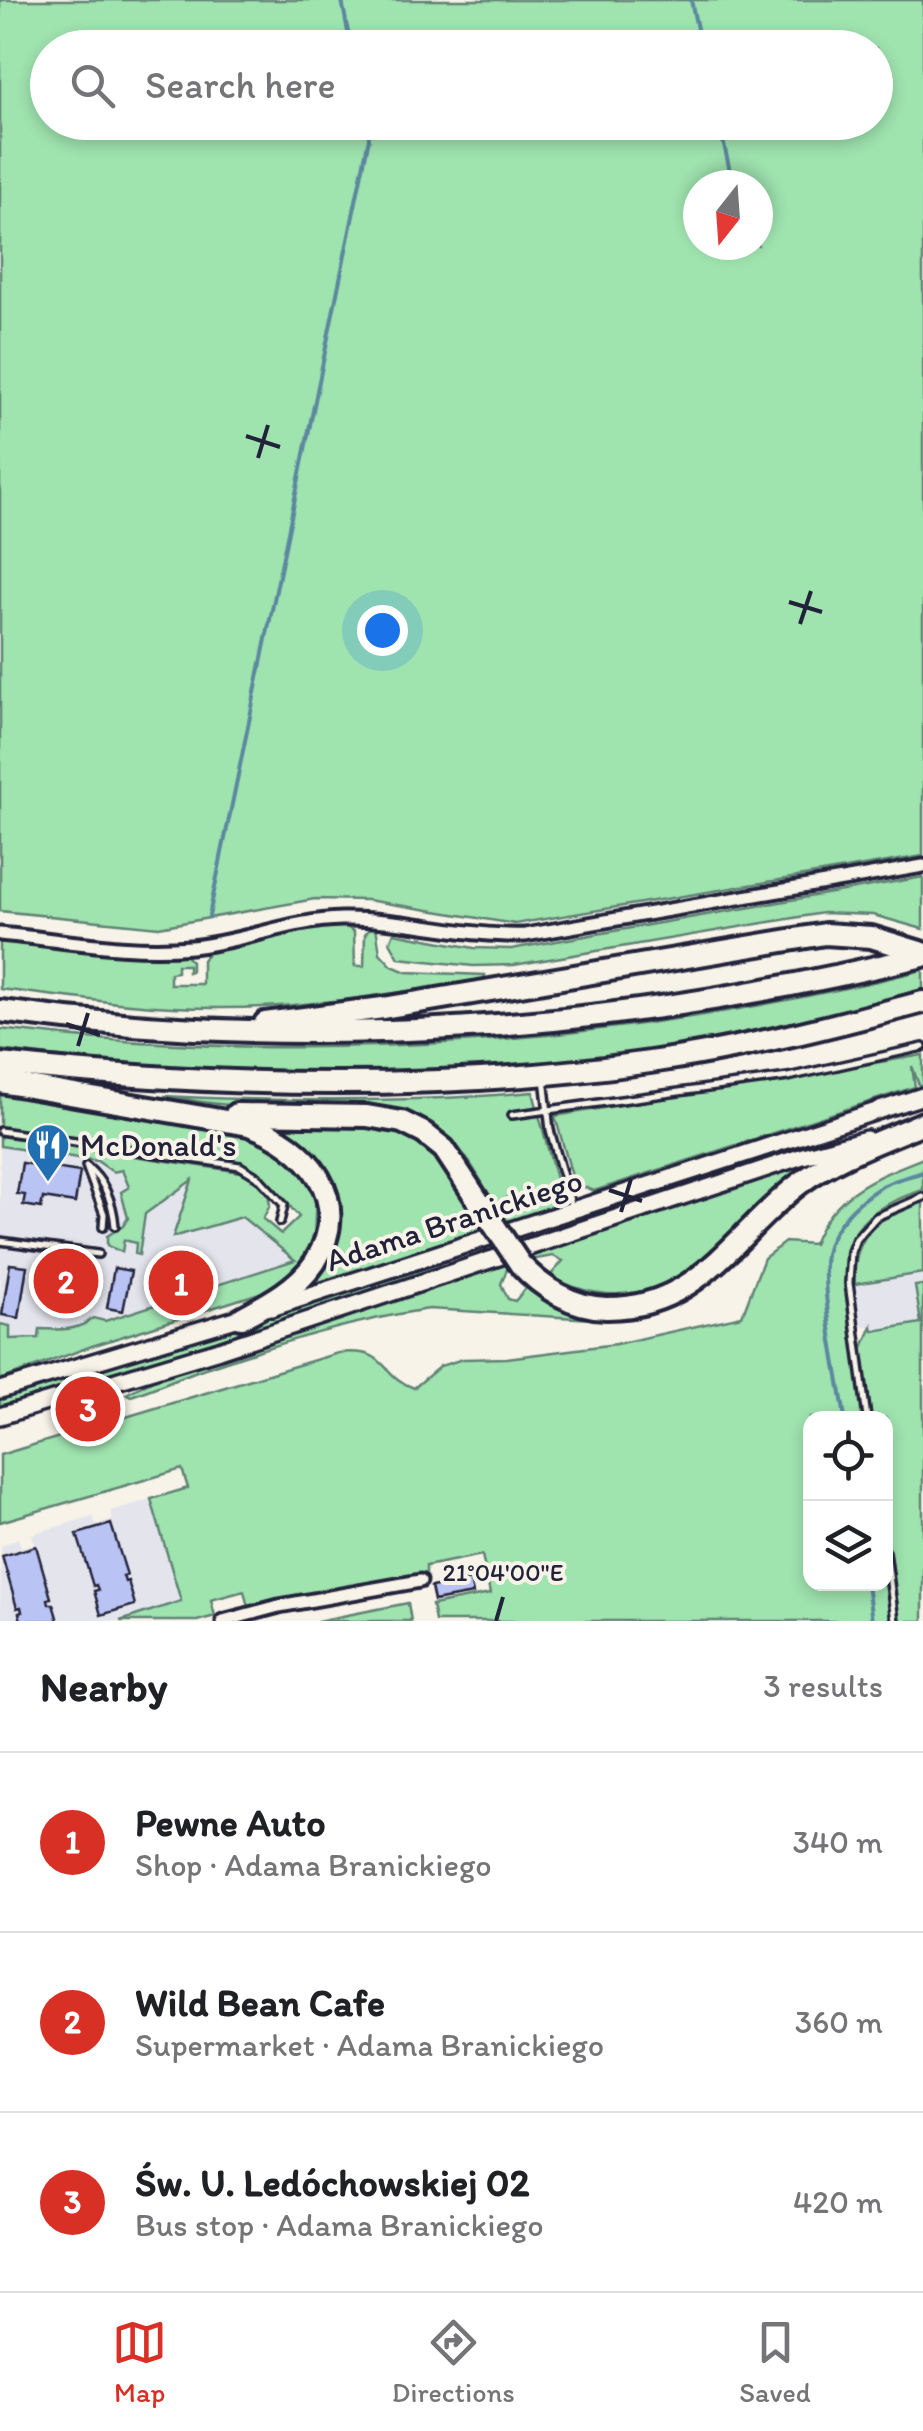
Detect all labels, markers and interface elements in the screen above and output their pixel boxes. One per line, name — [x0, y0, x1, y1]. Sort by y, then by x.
search box — [30, 30, 893, 140]
icon: search — [65, 58, 120, 113]
text: Search here — [145, 62, 336, 108]
north arrow — [683, 170, 773, 260]
your location — [357, 605, 408, 656]
restaurant icon: McDonald's — [25, 1122, 71, 1183]
place label: McDonald's — [80, 1126, 237, 1164]
street label: Adama Branickiego — [321, 1161, 587, 1279]
pin: 2 — [34, 1244, 98, 1318]
pin: 1 — [148, 1246, 214, 1320]
pin: 3 — [56, 1372, 120, 1446]
map controls — [803, 1411, 893, 1591]
button: locate — [803, 1411, 893, 1501]
button: layers — [803, 1501, 893, 1591]
text: 21°04'00"E — [443, 1557, 563, 1587]
text: Nearby — [40, 1661, 167, 1712]
text: 3 results — [763, 1667, 883, 1705]
text: Pewne Auto — [135, 1800, 326, 1846]
text: 1 — [65, 1823, 80, 1861]
text: 340 m — [793, 1823, 883, 1861]
text: Shop · Adama Branickiego — [135, 1846, 492, 1884]
text: Wild Bean Cafe — [135, 1980, 385, 2026]
text: 2 — [64, 2003, 81, 2041]
text: 360 m — [795, 2003, 883, 2041]
text: Supermarket · Adama Branickiego — [135, 2026, 604, 2064]
text: Św. U. Ledóchowskiej 02 — [135, 2160, 529, 2206]
text: 3 — [64, 2183, 81, 2221]
text: 420 m — [793, 2183, 883, 2221]
text: Bus stop · Adama Branickiego — [135, 2206, 544, 2244]
tab: Map — [112, 2315, 167, 2409]
tab: Directions — [392, 2315, 515, 2409]
tab: Saved — [739, 2315, 811, 2409]

